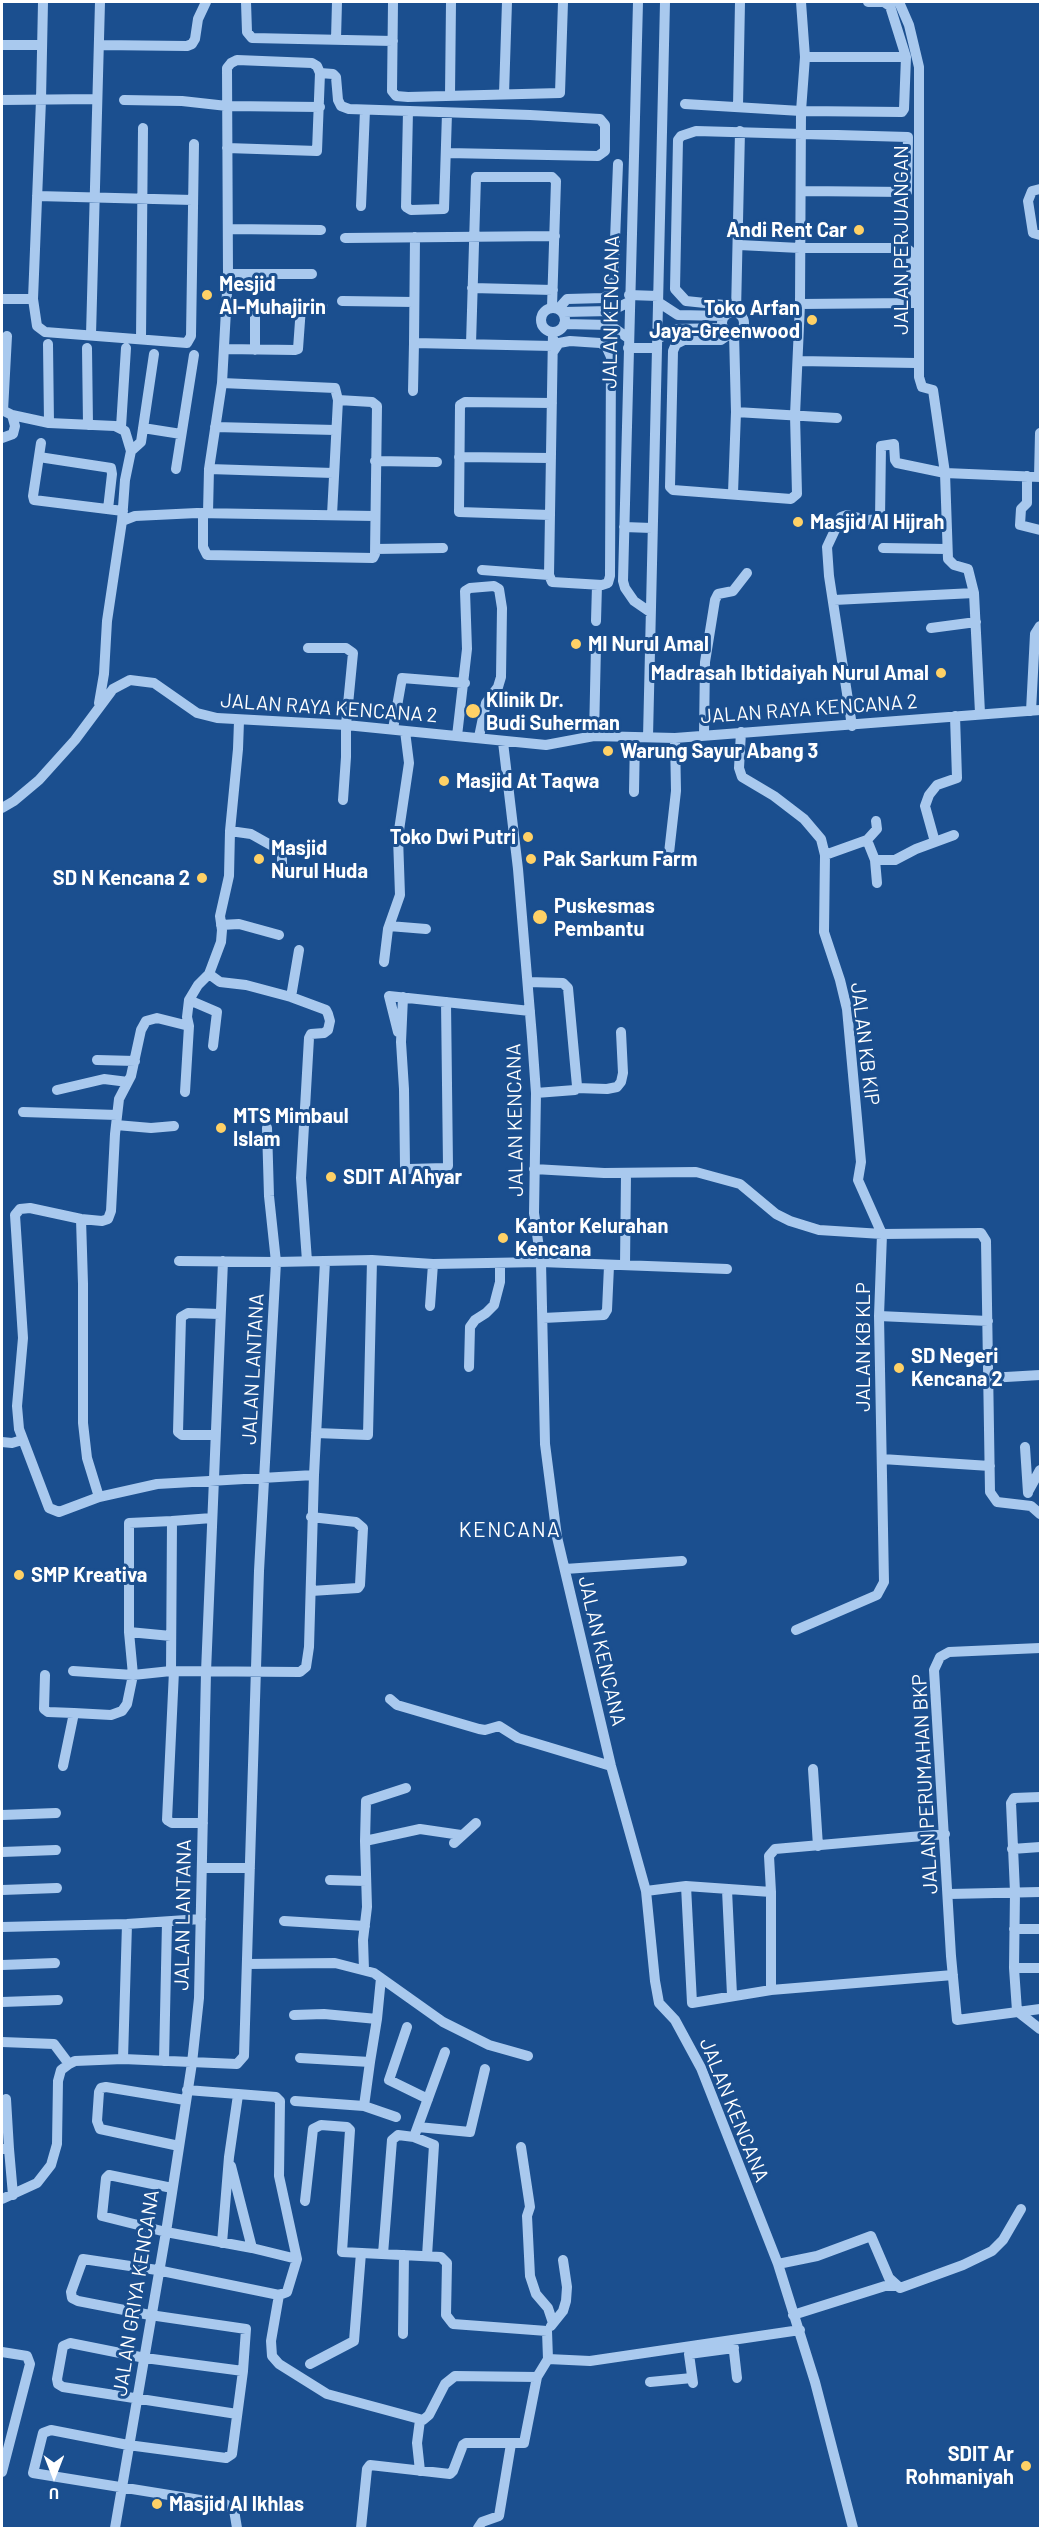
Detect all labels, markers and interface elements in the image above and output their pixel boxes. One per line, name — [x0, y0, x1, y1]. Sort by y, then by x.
street label: JALAN PERJUANGAN — [889, 145, 913, 335]
place label: Andi Rent Car — [726, 218, 847, 242]
marker: Andi Rent Car — [852, 223, 866, 237]
street label: JALAN KENCANA — [598, 235, 624, 389]
place label: Mesjid Al-Muhajirin — [219, 272, 326, 319]
marker: Mesjid Al-Muhajirin — [200, 288, 214, 302]
place label: Toko Arfan Jaya-Greenwood — [649, 296, 800, 343]
marker: Toko Arfan Jaya-Greenwood — [805, 313, 819, 327]
place label: Masjid Al Hijrah — [810, 510, 944, 534]
marker: Masjid Al Hijrah — [791, 515, 805, 529]
place label: MI Nurul Amal — [588, 632, 709, 656]
marker: MI Nurul Amal — [569, 637, 583, 651]
place label: Madrasah Ibtidaiyah Nurul Amal — [651, 661, 929, 685]
marker: Madrasah Ibtidaiyah Nurul Amal — [934, 666, 948, 680]
street label: JALAN RAYA KENCANA 2 — [220, 688, 438, 728]
place label: Klinik Dr. Budi Suherman — [486, 688, 620, 735]
street label: JALAN RAYA KENCANA 2 — [700, 689, 918, 729]
marker: Klinik Dr. Budi Suherman — [464, 702, 482, 720]
place label: Warung Sayur Abang 3 — [620, 739, 818, 763]
marker: Warung Sayur Abang 3 — [601, 744, 615, 758]
place label: Masjid At Taqwa — [456, 769, 599, 793]
marker: Masjid At Taqwa — [437, 774, 451, 788]
place label: Toko Dwi Putri — [390, 825, 516, 849]
marker: Toko Dwi Putri — [521, 830, 535, 844]
place label: Masjid Nurul Huda — [271, 836, 368, 883]
place label: Pak Sarkum Farm — [543, 847, 697, 871]
marker: Masjid Nurul Huda — [252, 852, 266, 866]
marker: Pak Sarkum Farm — [524, 852, 538, 866]
place label: SD N Kencana 2 — [53, 866, 190, 890]
marker: SD N Kencana 2 — [195, 871, 209, 885]
place label: Puskesmas Pembantu — [554, 894, 655, 941]
marker: Puskesmas Pembantu — [531, 908, 549, 926]
street label: JALAN KB KIP — [846, 981, 884, 1107]
street label: JALAN KENCANA — [502, 1043, 528, 1197]
place label: MTS Mimbaul Islam — [233, 1104, 349, 1151]
marker: MTS Mimbaul Islam — [214, 1121, 228, 1135]
place label: SDIT Al Ahyar — [343, 1165, 462, 1189]
marker: SDIT Al Ahyar — [324, 1170, 338, 1184]
place label: Kantor Kelurahan Kencana — [515, 1214, 668, 1261]
marker: Kantor Kelurahan Kencana — [496, 1231, 510, 1245]
street label: JALAN KB KLP — [851, 1282, 875, 1412]
street label: JALAN LANTANA — [237, 1293, 269, 1445]
place label: SD Negeri Kencana 2 — [911, 1344, 1003, 1391]
marker: SD Negeri Kencana 2 — [892, 1361, 906, 1375]
district label: KENCANA — [459, 1517, 561, 1543]
place label: SMP Kreativa — [31, 1563, 147, 1587]
marker: SMP Kreativa — [12, 1568, 26, 1582]
street label: JALAN KENCANA — [573, 1574, 631, 1728]
street label: JALAN PERUMAHAN BKP — [907, 1673, 943, 1895]
street label: JALAN LANTANA — [170, 1839, 196, 1991]
street label: JALAN KENCANA — [694, 2035, 774, 2185]
street label: JALAN GRIYA KENCANA — [108, 2188, 164, 2398]
place label: SDIT Ar Rohmaniyah — [905, 2442, 1014, 2489]
north arrow — [24, 2446, 84, 2506]
marker: SDIT Ar Rohmaniyah — [1019, 2459, 1033, 2473]
text: U — [49, 2485, 59, 2504]
place label: Masjid Al Ikhlas — [169, 2492, 304, 2516]
marker: Masjid Al Ikhlas — [150, 2497, 164, 2511]

